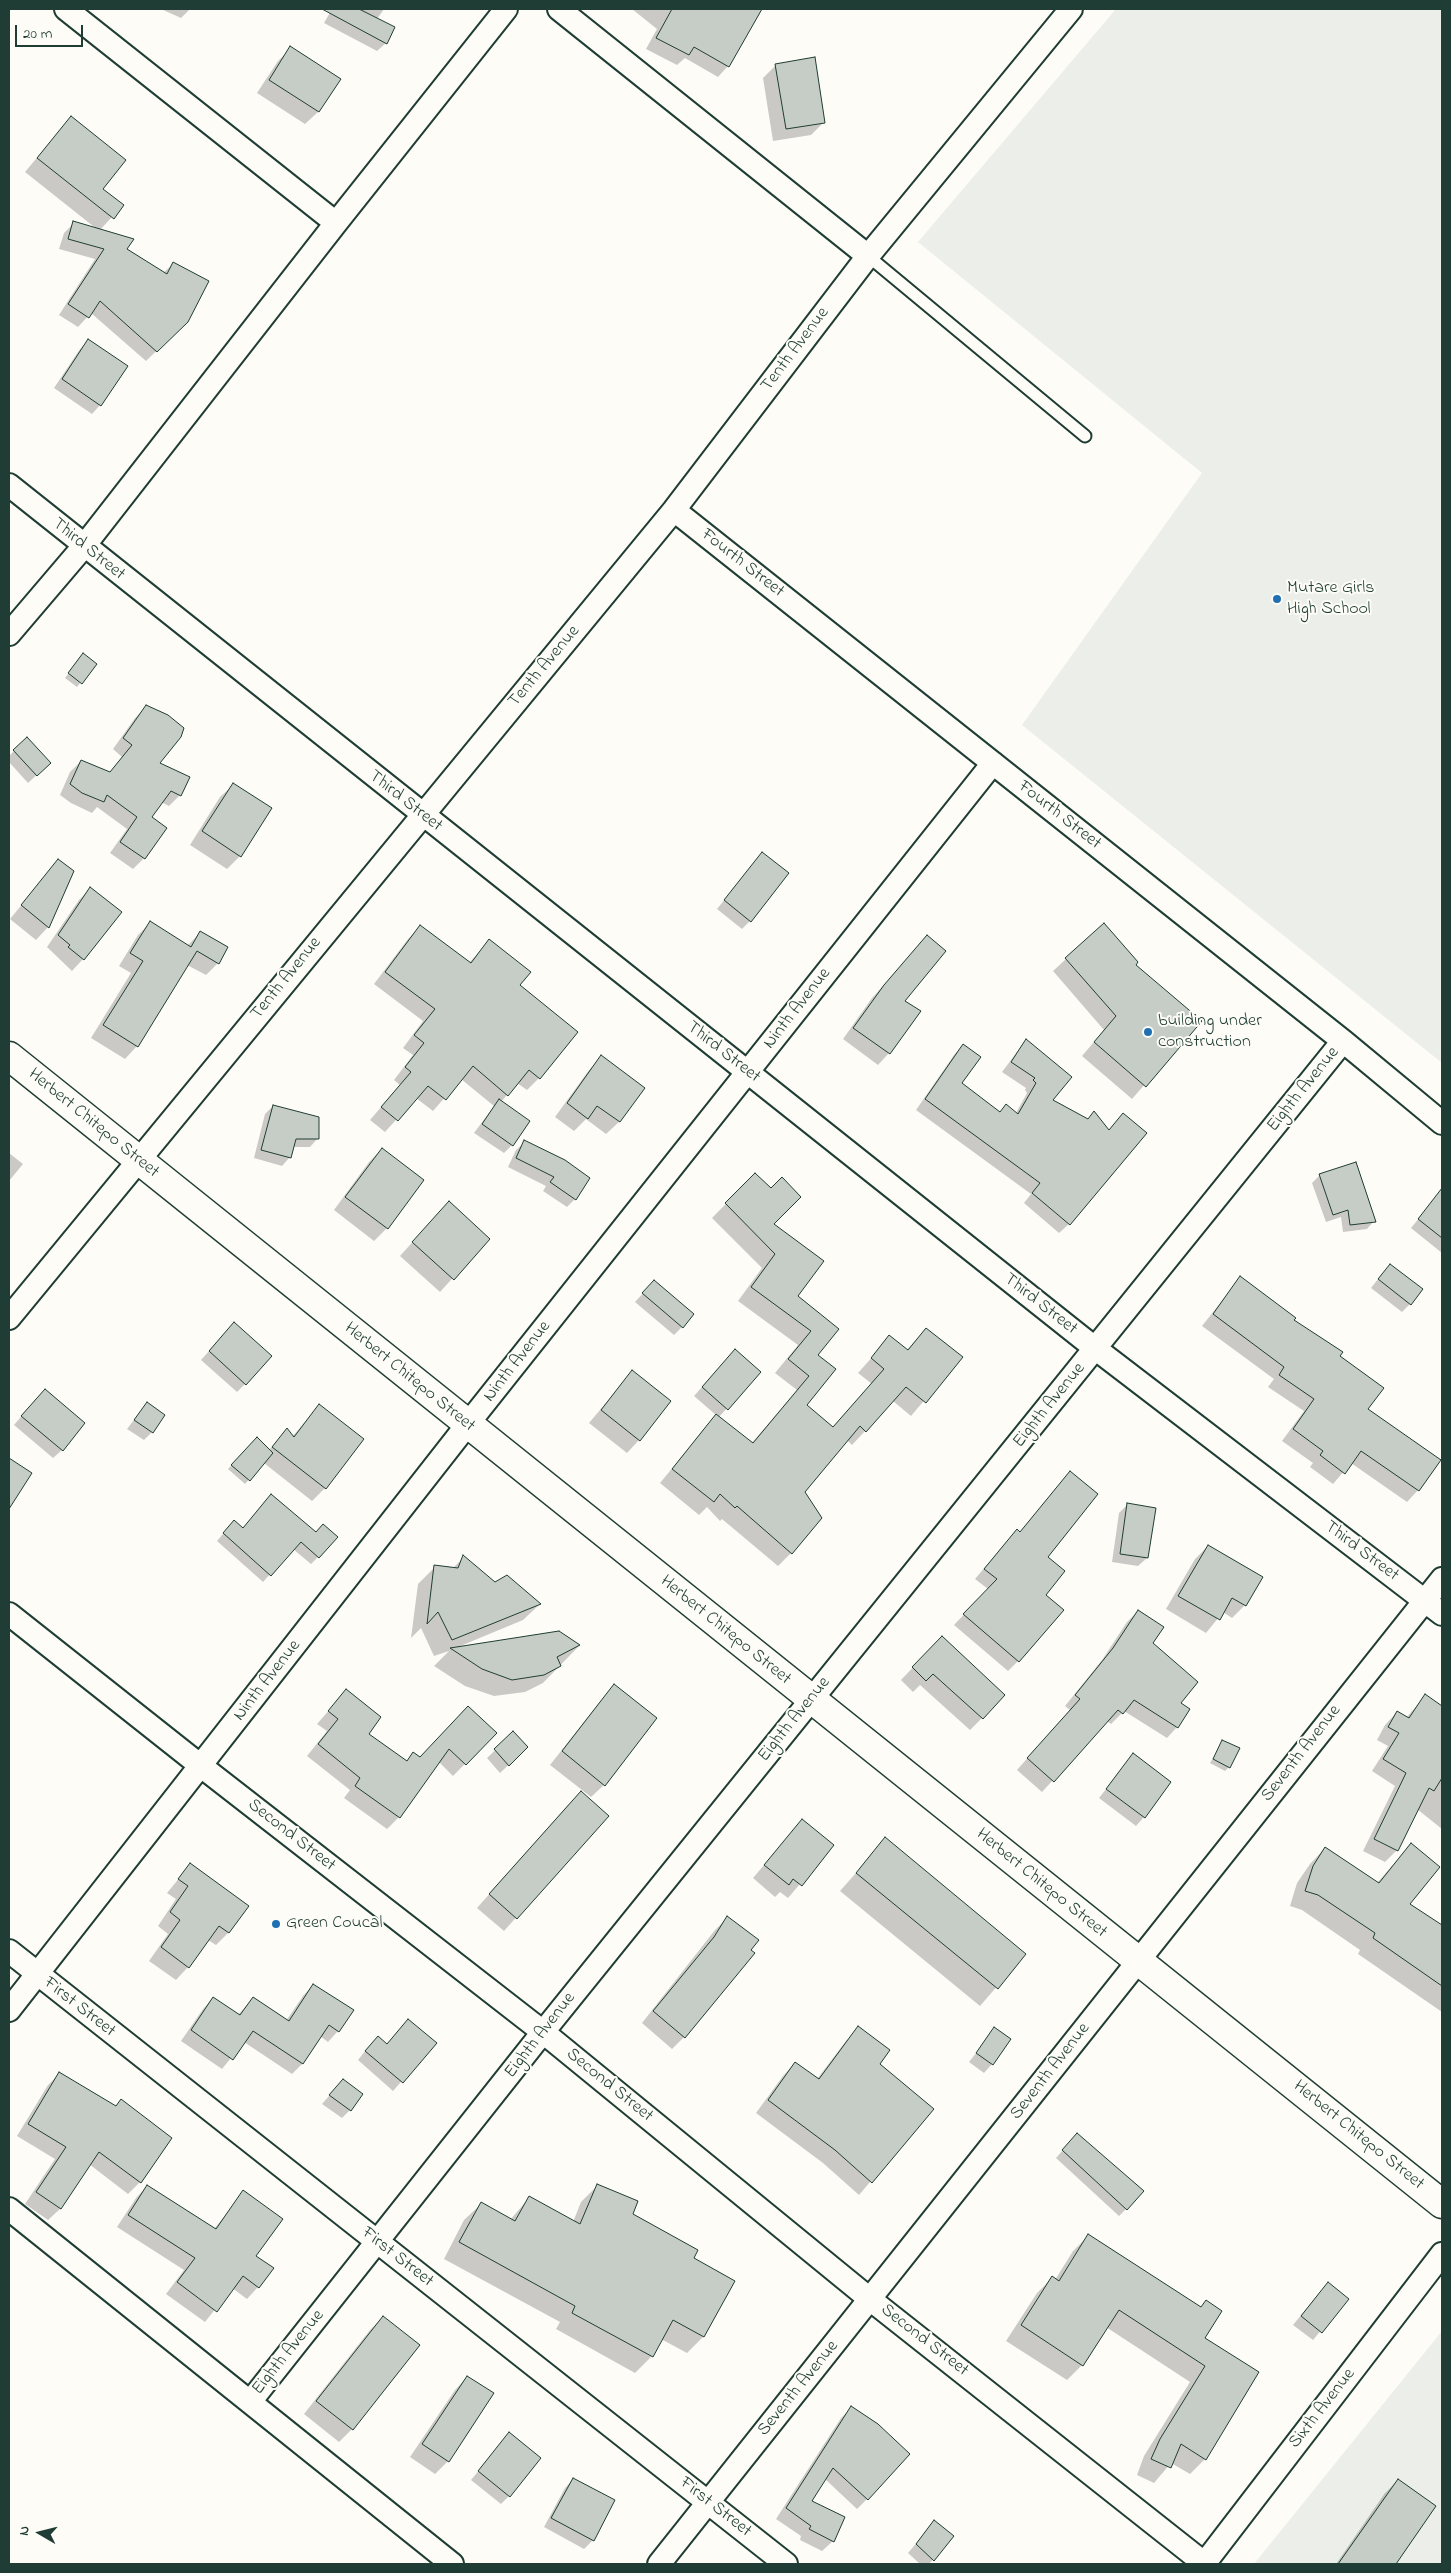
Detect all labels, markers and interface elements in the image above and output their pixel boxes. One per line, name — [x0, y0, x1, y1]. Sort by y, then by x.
scale bar — [18, 15, 85, 47]
text: 20 m — [23, 23, 52, 45]
street label: Tenth Avenue — [757, 304, 835, 396]
street label: Third Street — [47, 514, 129, 586]
street label: Fourth Street — [696, 525, 788, 603]
place label: Mutare Girls High School — [1287, 578, 1374, 620]
marker: Mutare Girls High School — [1271, 593, 1283, 605]
street label: Tenth Avenue — [505, 622, 585, 712]
street label: Third Street — [364, 767, 446, 837]
street label: Fourth Street — [1013, 777, 1105, 855]
street label: Tenth Avenue — [247, 933, 327, 1025]
street label: Ninth Avenue — [760, 964, 836, 1054]
place label: building under construction — [1158, 1011, 1262, 1054]
street label: Third Street — [682, 1018, 764, 1088]
marker: building under construction — [1142, 1026, 1154, 1038]
street label: Eighth Avenue — [1263, 1043, 1345, 1137]
street label: Herbert Chitepo Street — [23, 1064, 163, 1184]
street label: Third Street — [999, 1270, 1081, 1340]
street label: Ninth Avenue — [480, 1317, 556, 1407]
street label: Herbert Chitepo Street — [339, 1318, 479, 1438]
street label: Eighth Avenue — [1009, 1359, 1091, 1453]
street label: Third Street — [1319, 1517, 1403, 1587]
street label: Herbert Chitepo Street — [655, 1571, 795, 1691]
street label: Ninth Avenue — [230, 1636, 306, 1726]
street label: Eighth Avenue — [754, 1673, 836, 1767]
street label: Seventh Avenue — [1257, 1701, 1347, 1807]
street label: Second Street — [243, 1795, 339, 1877]
street label: Herbert Chitepo Street — [971, 1824, 1111, 1944]
place label: Green Coucal — [286, 1913, 383, 1935]
marker: Green Coucal — [270, 1918, 282, 1930]
street label: First Street — [39, 1973, 119, 2043]
street label: Eighth Avenue — [501, 1989, 581, 2083]
street label: Seventh Avenue — [1006, 2019, 1096, 2125]
street label: Second Street — [561, 2044, 657, 2128]
street label: Herbert Chitepo Street — [1288, 2076, 1428, 2196]
street label: First Street — [357, 2223, 437, 2293]
street label: Second Street — [876, 2300, 972, 2382]
street label: Eighth Avenue — [248, 2306, 330, 2400]
street label: Seventh Avenue — [754, 2337, 844, 2441]
street label: Sixth Avenue — [1285, 2365, 1361, 2453]
street label: First Street — [675, 2473, 755, 2543]
north arrow — [15, 2508, 65, 2558]
text: N — [14, 2525, 36, 2537]

